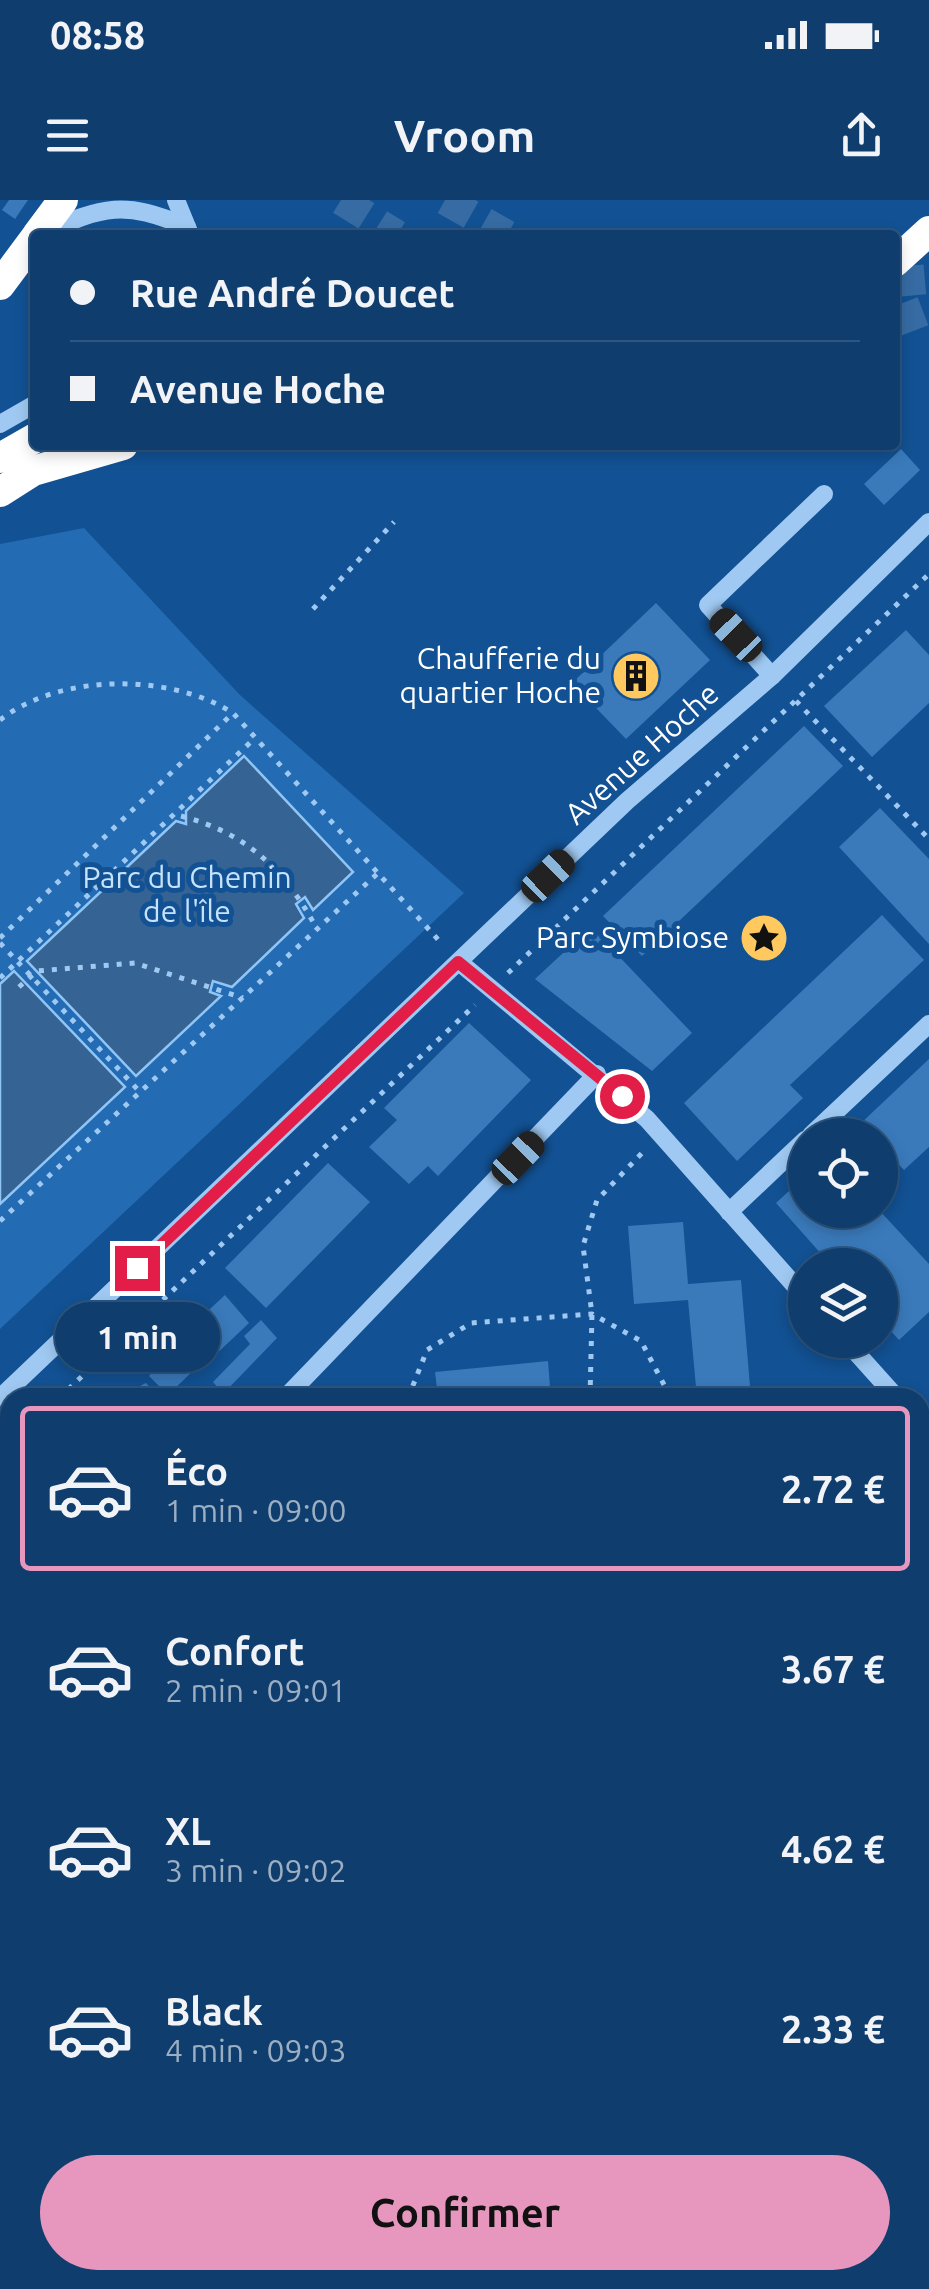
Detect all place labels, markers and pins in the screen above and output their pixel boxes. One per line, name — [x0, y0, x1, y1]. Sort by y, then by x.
place label: Chaufferie du quartier Hoche — [400, 641, 601, 709]
building icon: Chaufferie du quartier Hoche — [610, 650, 662, 702]
place icon: Parc Symbiose — [738, 912, 790, 964]
place label: Parc Symbiose — [536, 920, 729, 954]

